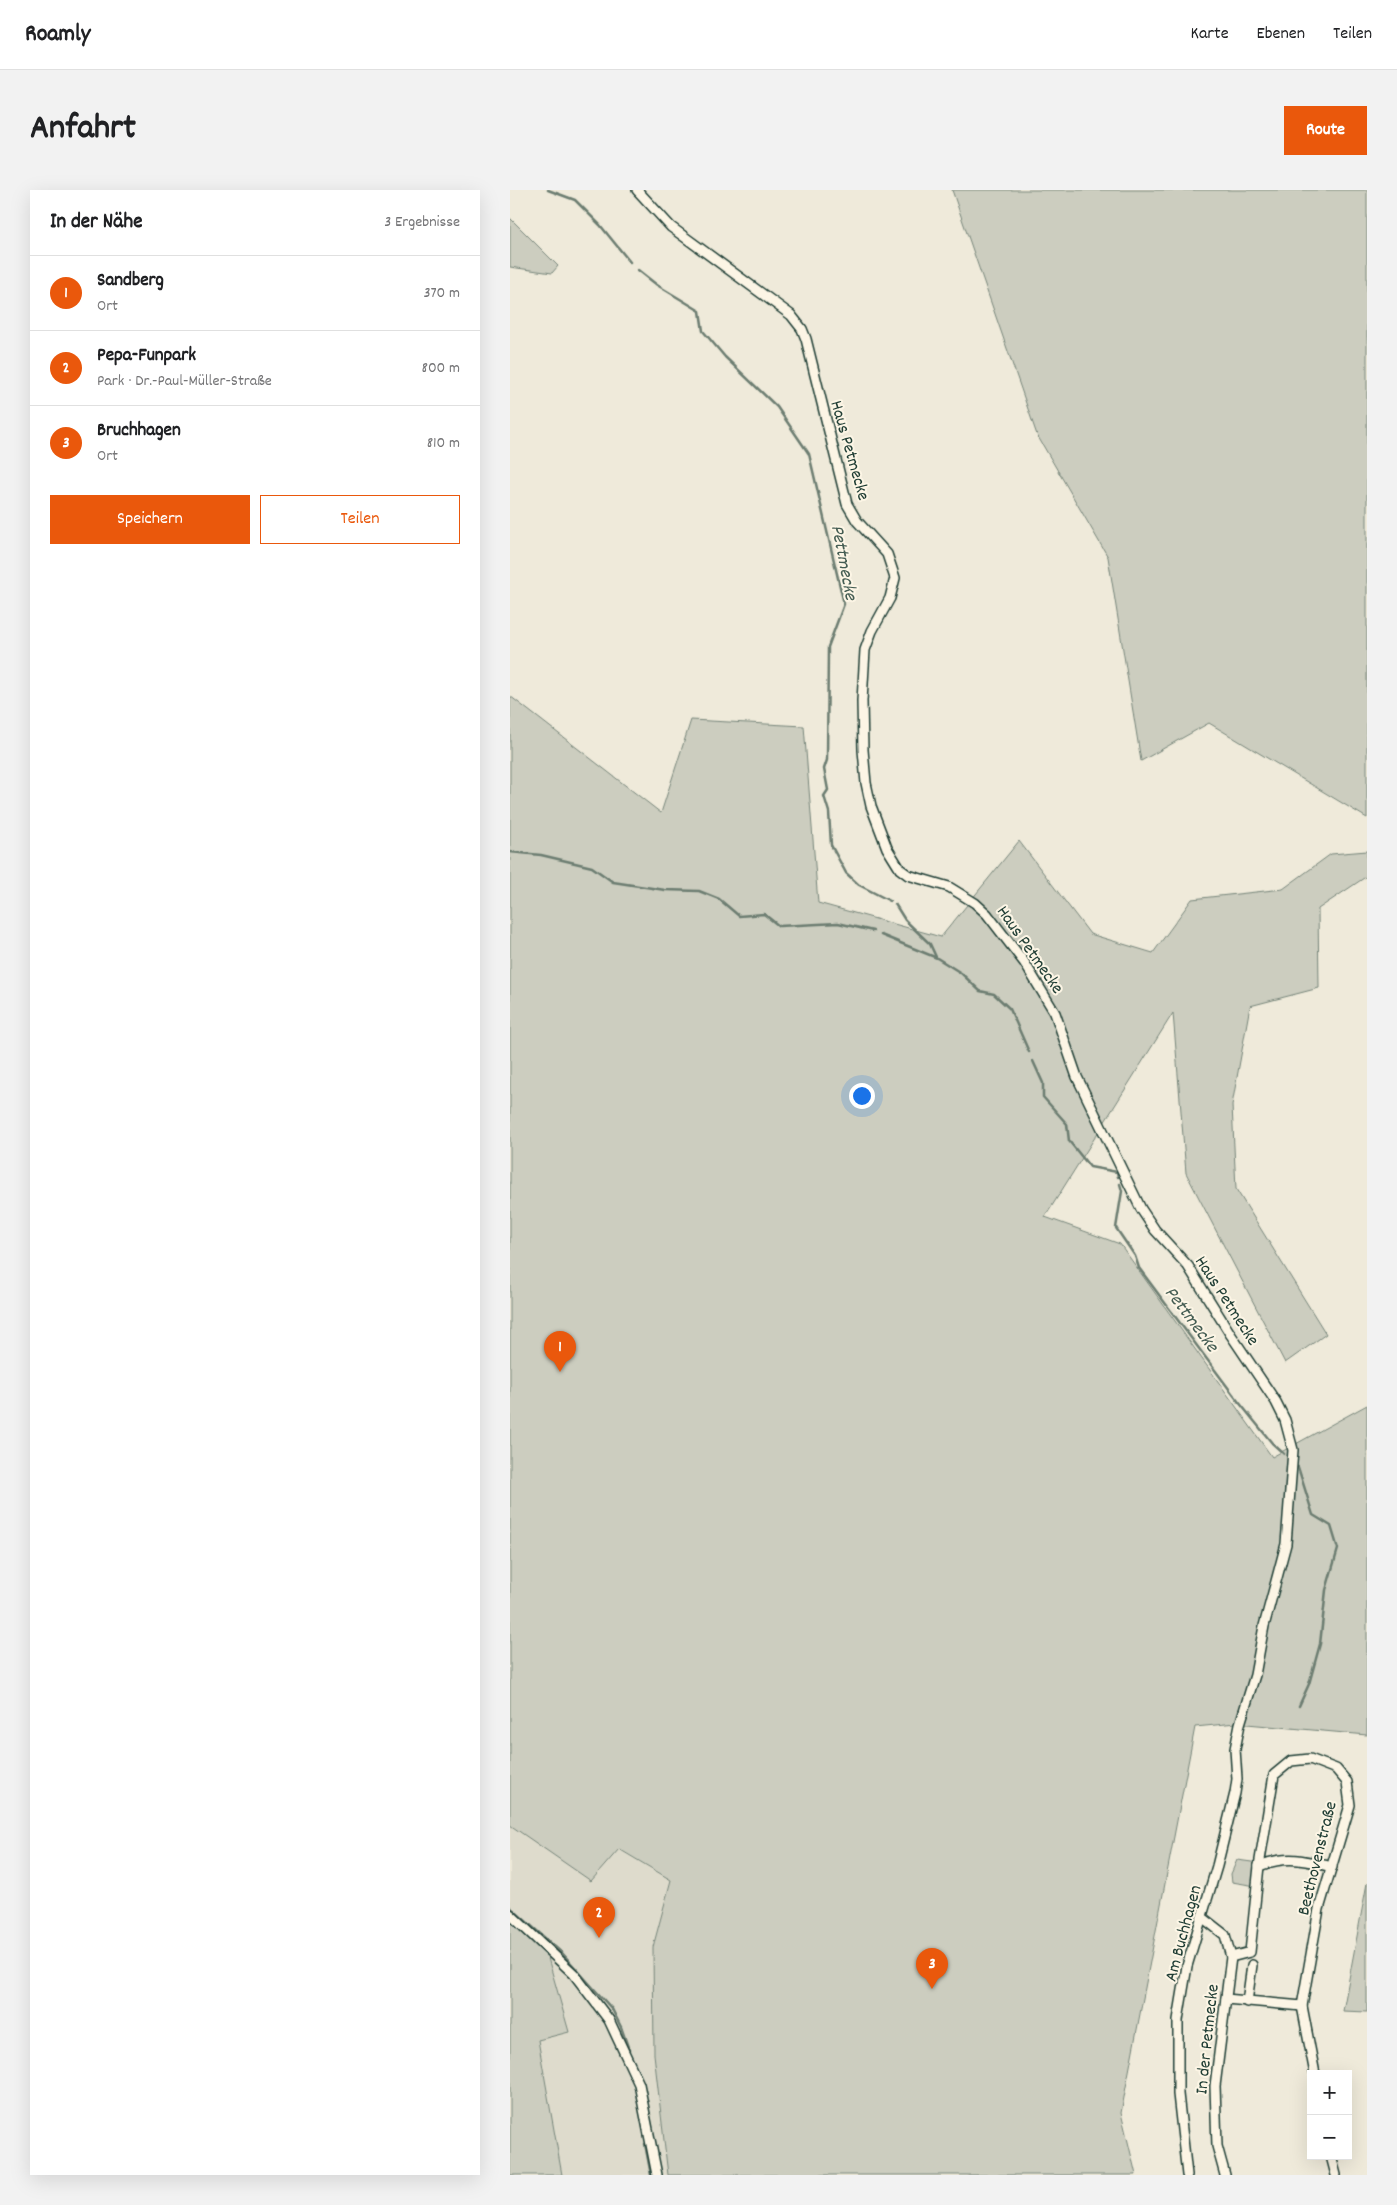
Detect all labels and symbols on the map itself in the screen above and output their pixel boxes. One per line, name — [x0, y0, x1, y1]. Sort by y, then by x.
street label: Haus Petmecke — [822, 398, 875, 504]
water label: Pettmecke — [822, 523, 863, 604]
street label: Haus Petmecke — [989, 901, 1069, 1000]
your location — [849, 1083, 875, 1109]
street label: Haus Petmecke — [1187, 1251, 1264, 1351]
water label: Pettmecke — [1156, 1282, 1225, 1360]
pin: 1 — [544, 1331, 576, 1372]
street label: Beethovenstraße — [1292, 1799, 1345, 1918]
street label: Am Buchhagen — [1160, 1883, 1209, 1985]
pin: 2 — [583, 1897, 615, 1938]
pin: 3 — [916, 1948, 948, 1989]
street label: In der Petmecke — [1190, 1983, 1227, 2096]

